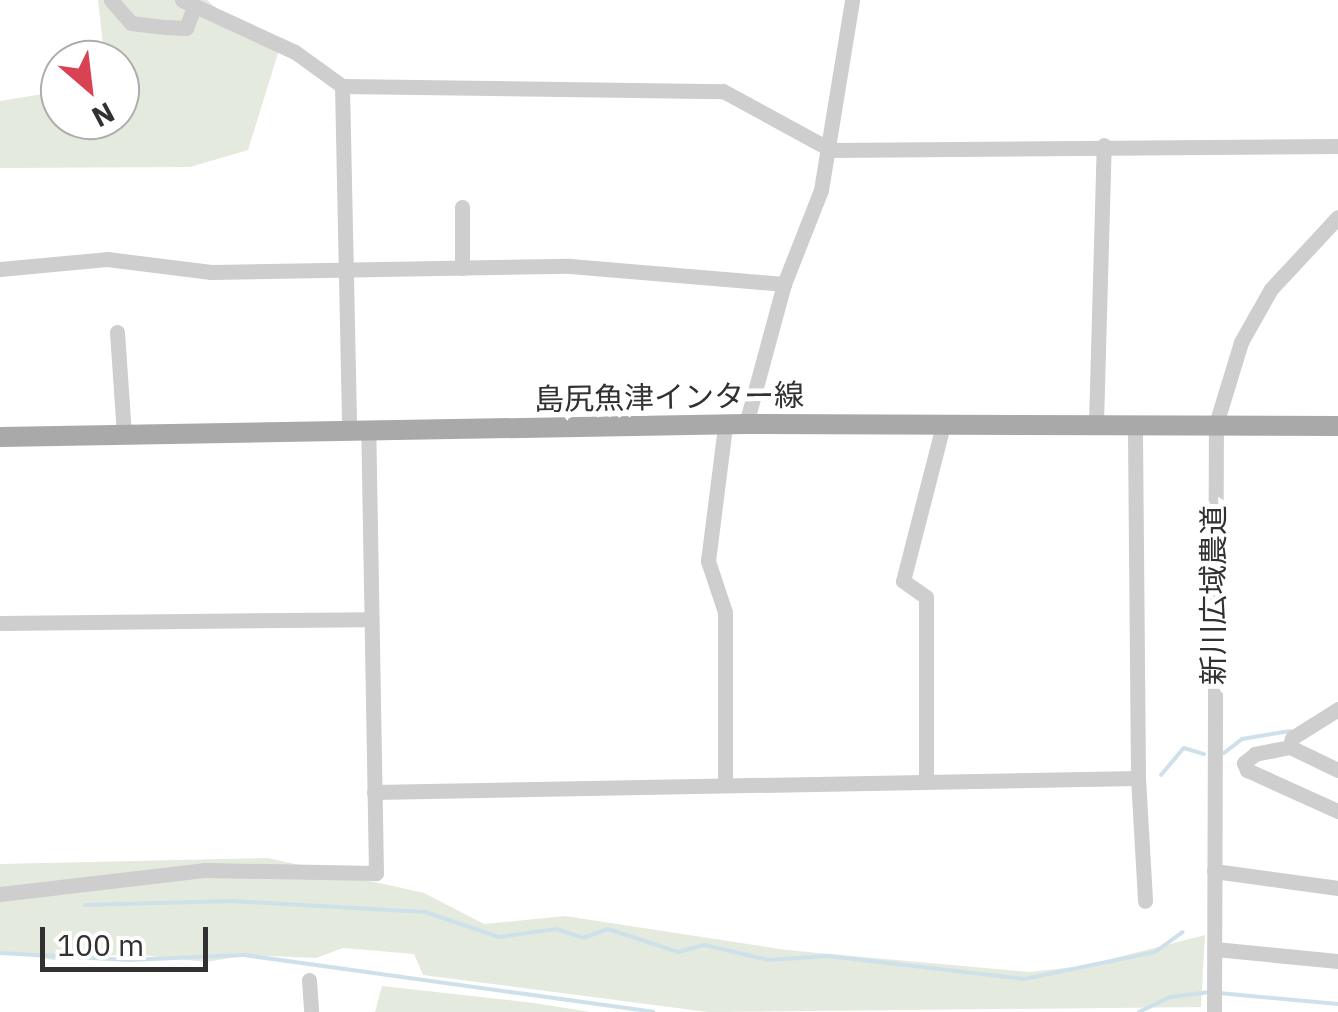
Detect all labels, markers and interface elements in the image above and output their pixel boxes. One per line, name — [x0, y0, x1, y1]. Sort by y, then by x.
north arrow — [40, 40, 140, 140]
text: N — [86, 94, 121, 136]
street label: 島尻魚津インター線 — [534, 377, 804, 417]
street label: 新川広域農道 — [1195, 505, 1231, 685]
scale bar — [45, 907, 212, 969]
text: 100 m — [57, 925, 144, 964]

